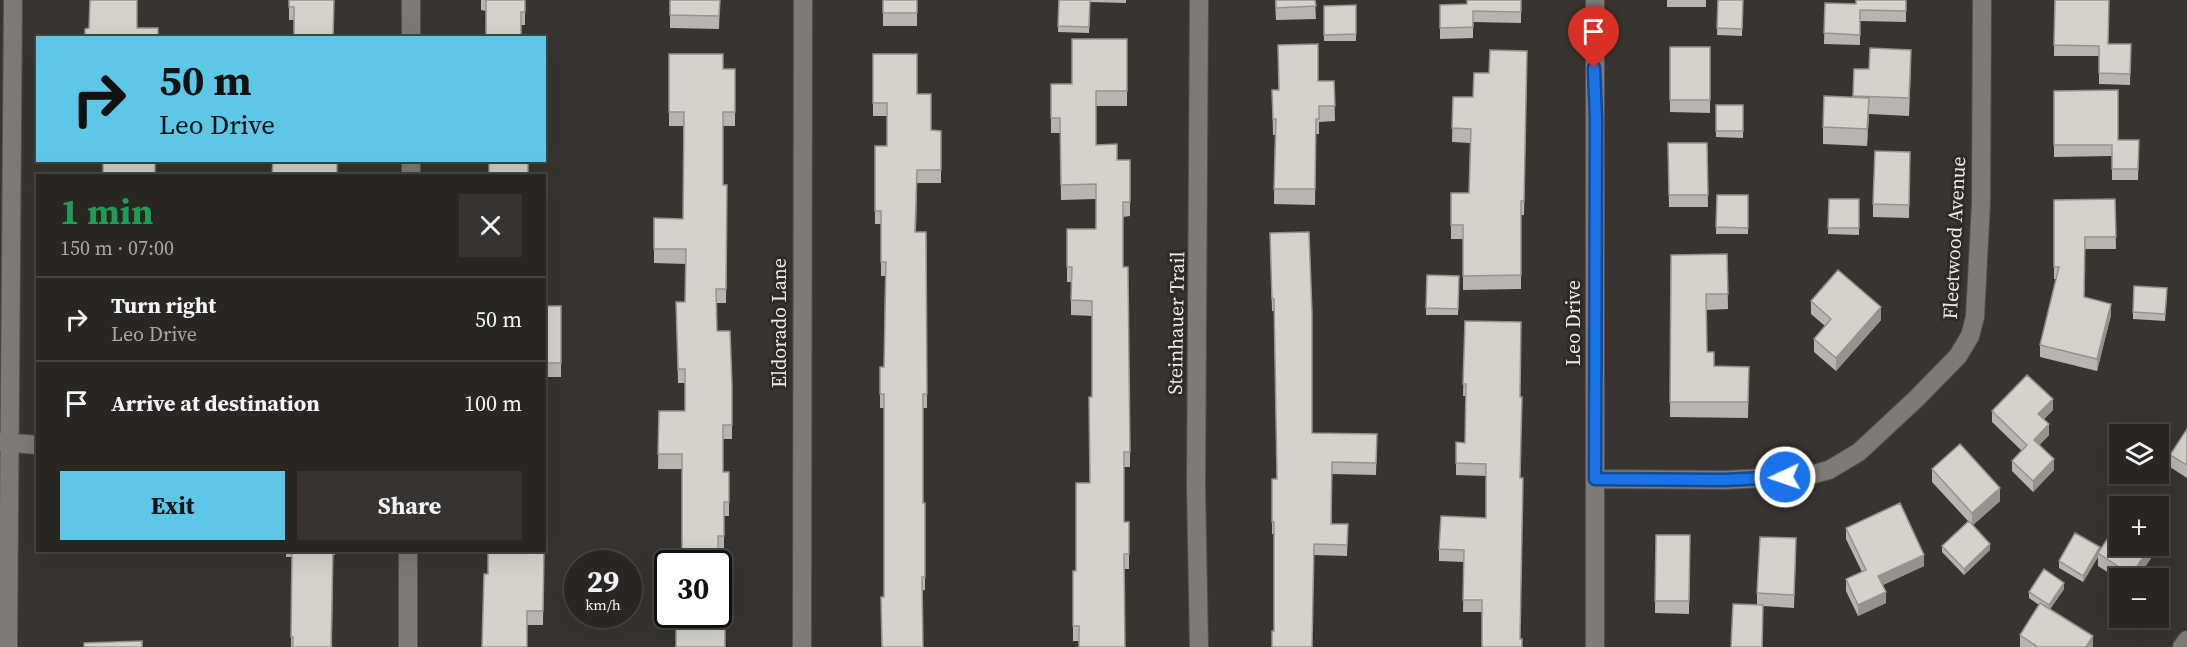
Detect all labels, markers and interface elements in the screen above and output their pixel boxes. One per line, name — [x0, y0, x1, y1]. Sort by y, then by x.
pin — [1568, 6, 1619, 68]
icon: arrive — [1577, 15, 1610, 48]
text: 50 m — [159, 51, 252, 109]
icon: right — [60, 60, 138, 138]
text: Leo Drive — [159, 106, 275, 143]
street label: Fleetwood Avenue — [1936, 156, 1972, 320]
text: 1 min — [60, 187, 153, 236]
button: close — [459, 194, 522, 257]
text: 150 m · 07:00 — [60, 234, 174, 262]
street label: Steinhauer Trail — [1161, 251, 1191, 395]
street label: Eldorado Lane — [765, 258, 793, 388]
street label: Leo Drive — [1559, 280, 1587, 366]
text: Turn right — [111, 290, 216, 320]
icon: right — [60, 303, 93, 336]
text: 50 m — [475, 304, 522, 334]
text: Leo Drive — [111, 320, 197, 348]
icon: arrive — [60, 387, 93, 420]
text: Arrive at destination — [111, 388, 320, 418]
text: 100 m — [464, 388, 522, 418]
map controls — [2109, 424, 2169, 628]
button: layers — [2109, 424, 2169, 484]
position arrow — [1753, 445, 1817, 509]
button: Exit — [60, 471, 285, 540]
button: Share — [297, 471, 522, 540]
button: + — [2109, 496, 2169, 556]
speed limit sign: 30 — [654, 550, 732, 628]
text: 29 — [587, 561, 619, 602]
button: − — [2109, 568, 2169, 628]
text: km/h — [585, 594, 621, 615]

